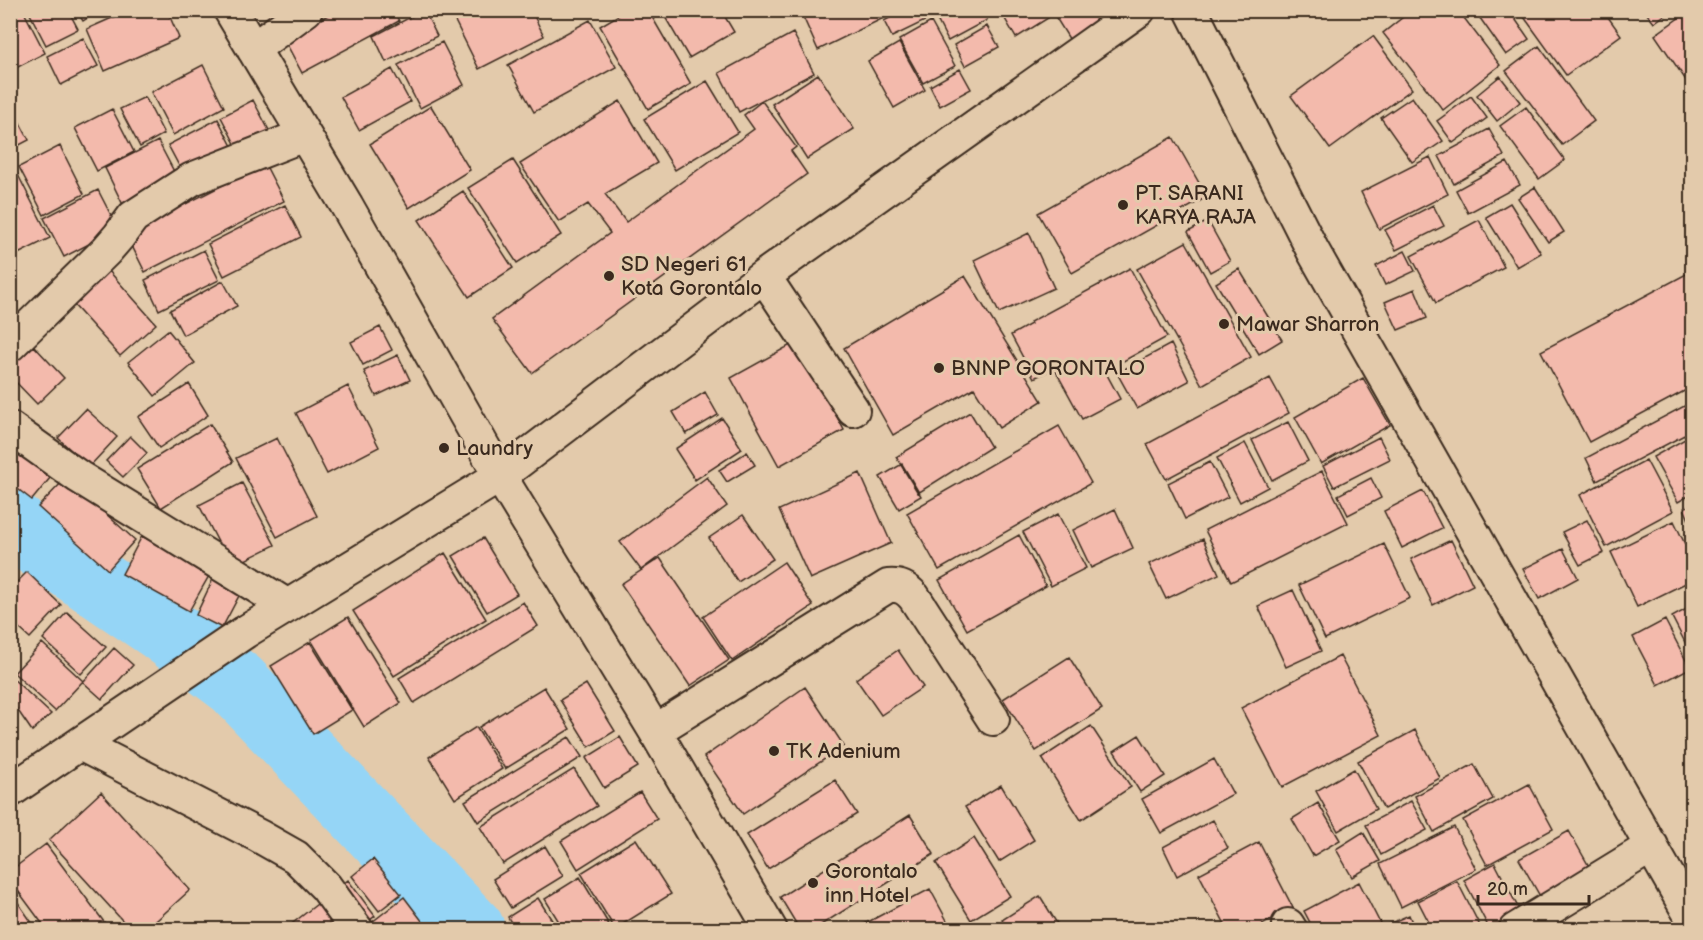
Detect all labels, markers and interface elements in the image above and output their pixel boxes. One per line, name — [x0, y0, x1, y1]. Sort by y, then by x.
place label: PT. SARANI KARYA RAJA — [1135, 181, 1256, 230]
marker: PT. SARANI KARYA RAJA — [1116, 198, 1130, 212]
place label: SD Negeri 61 Kota Gorontalo — [621, 252, 762, 301]
marker: SD Negeri 61 Kota Gorontalo — [602, 269, 616, 283]
place label: Mawar Sharron — [1236, 312, 1379, 337]
marker: Mawar Sharron — [1217, 317, 1231, 331]
place label: BNNP GORONTALO — [951, 356, 1145, 381]
marker: BNNP GORONTALO — [932, 361, 946, 375]
place label: Laundry — [456, 436, 534, 461]
marker: Laundry — [437, 441, 451, 455]
place label: TK Adenium — [786, 739, 901, 764]
marker: TK Adenium — [767, 744, 781, 758]
place label: Gorontalo inn Hotel — [825, 859, 918, 908]
scale bar — [1478, 868, 1589, 906]
marker: Gorontalo inn Hotel — [806, 876, 820, 890]
text: 20 m — [1487, 879, 1528, 900]

